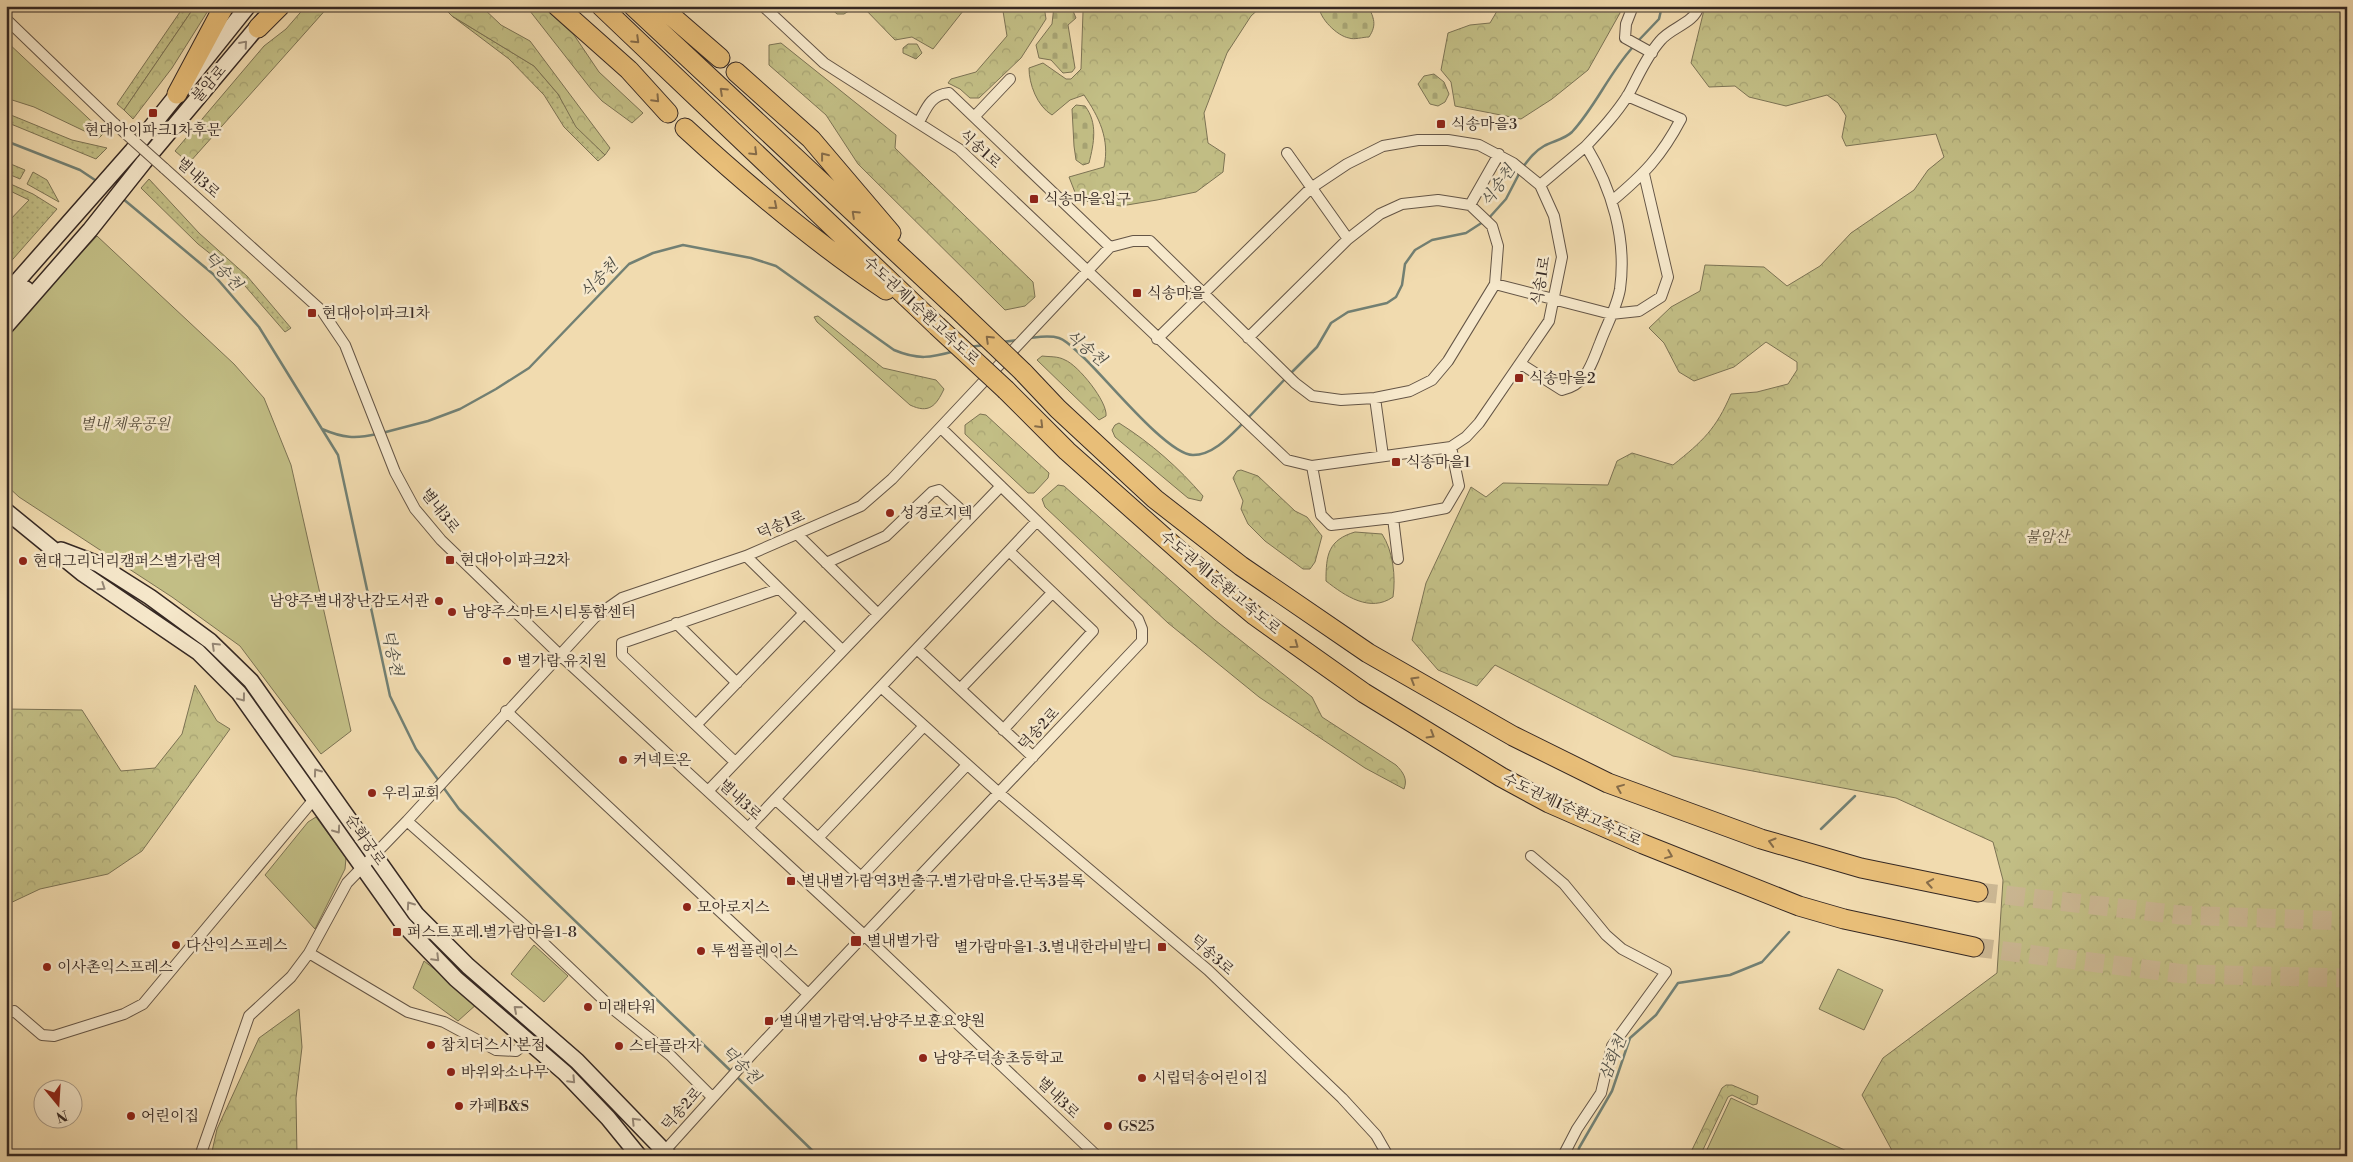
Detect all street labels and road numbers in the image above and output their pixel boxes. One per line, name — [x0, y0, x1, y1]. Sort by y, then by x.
street label: 불암로 — [188, 61, 231, 107]
street label: 식송1로 — [955, 125, 1005, 173]
street label: 별내3로 — [172, 154, 224, 203]
street label: 수도권제1순환고속도로 — [859, 252, 983, 370]
street label: 식송1로 — [1527, 254, 1555, 307]
street label: 별내3로 — [417, 485, 464, 538]
street label: 덕송1로 — [754, 506, 808, 544]
street label: 수도권제1순환고속도로 — [1156, 527, 1284, 639]
street label: 덕송2로 — [1014, 703, 1064, 755]
street label: 수도권제1순환고속도로 — [1499, 769, 1645, 851]
street label: 별내3로 — [715, 775, 766, 825]
street label: 순화궁로 — [341, 811, 390, 870]
street label: 덕송3로 — [1186, 931, 1238, 980]
street label: 별내3로 — [1033, 1073, 1084, 1123]
street label: 덕송2로 — [658, 1083, 707, 1135]

